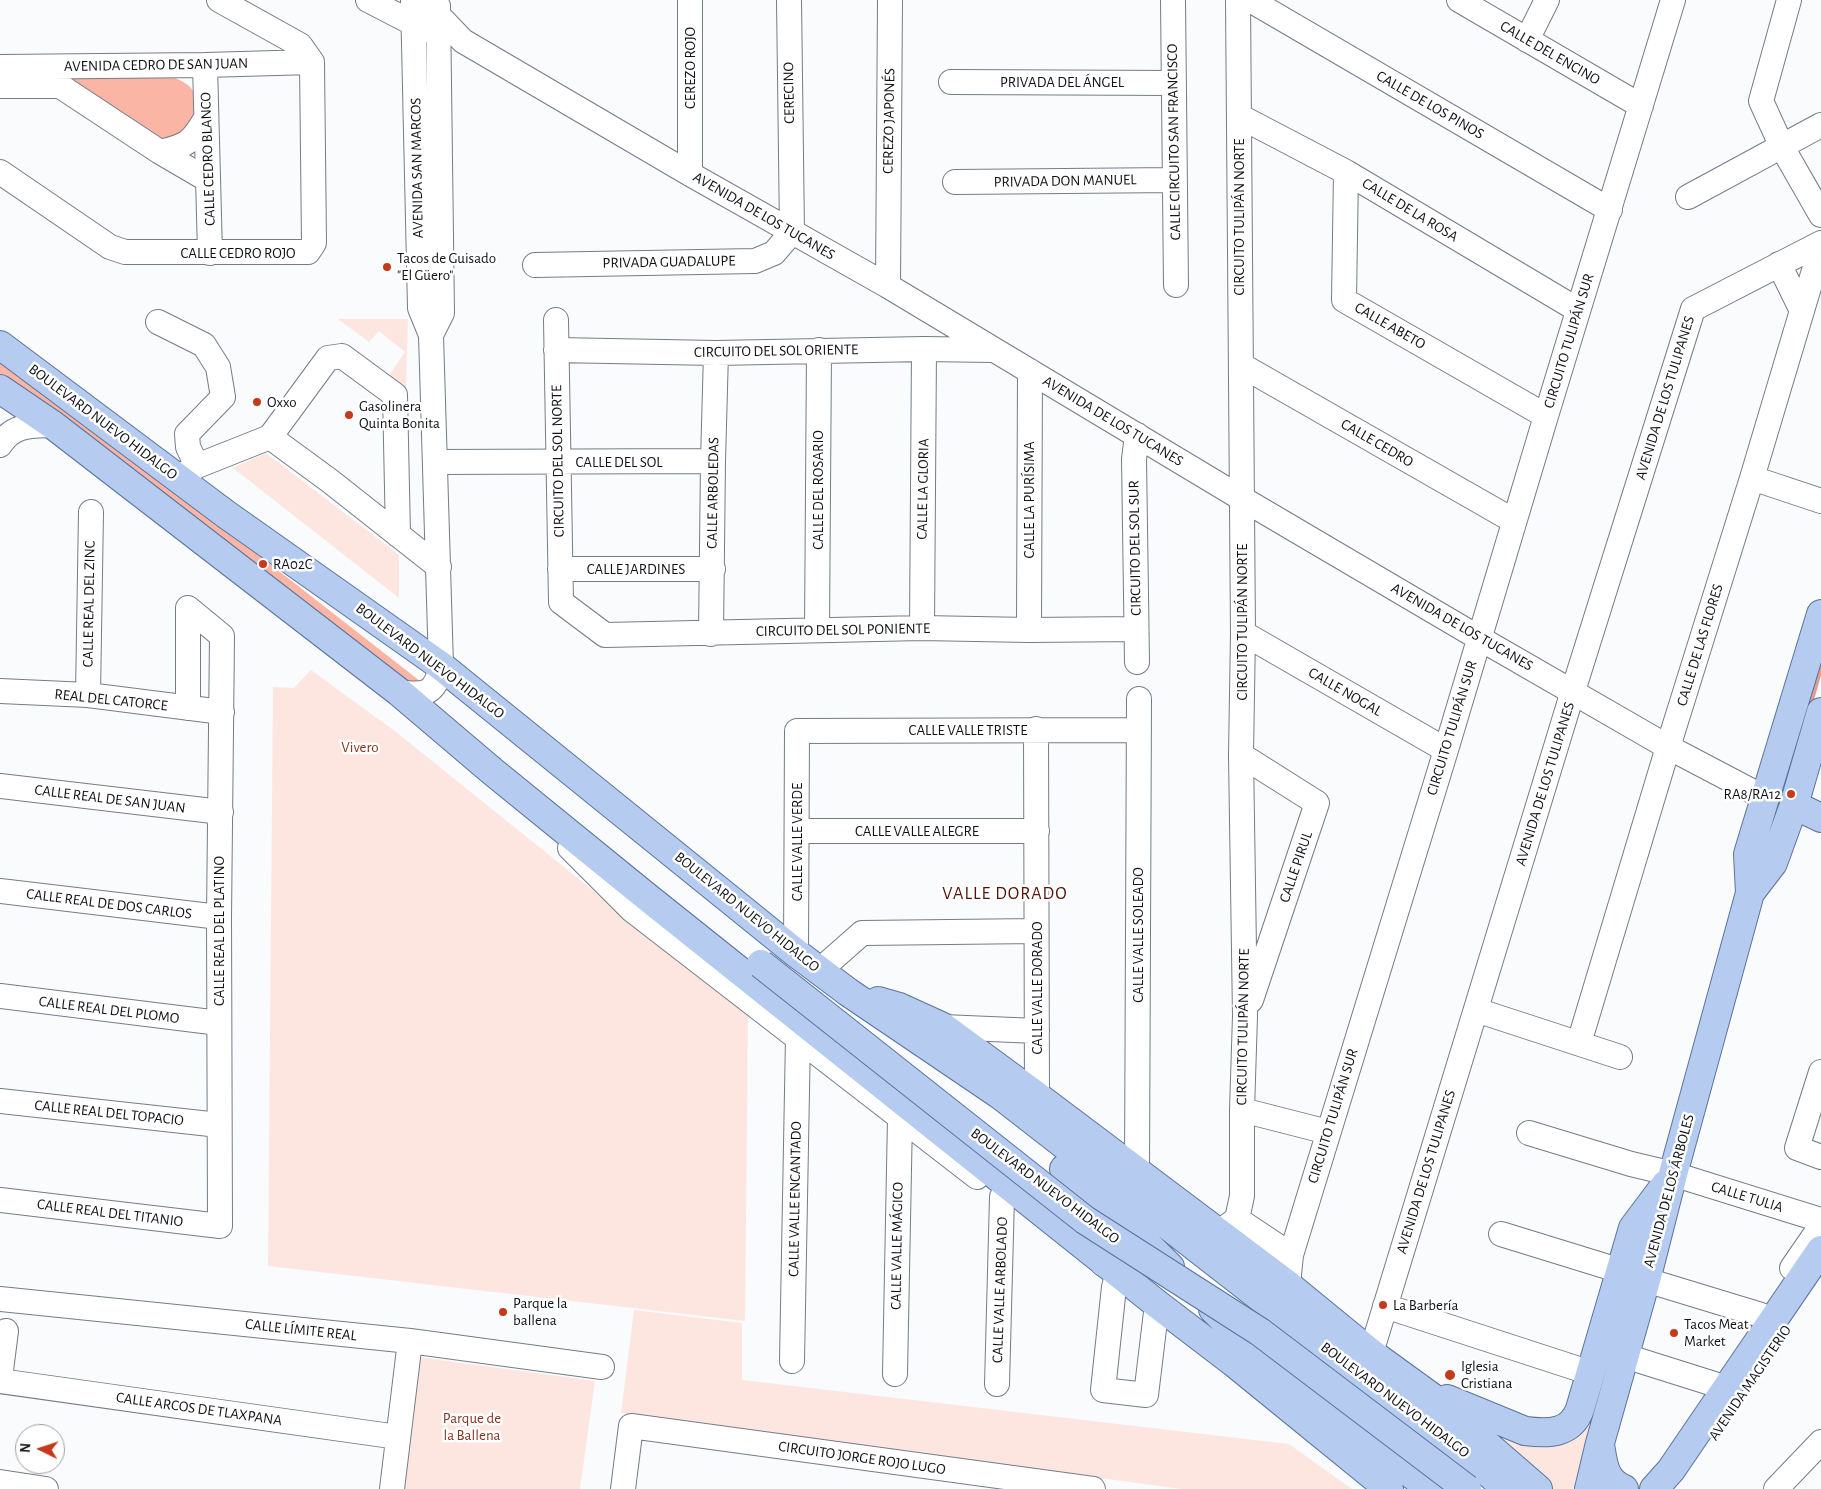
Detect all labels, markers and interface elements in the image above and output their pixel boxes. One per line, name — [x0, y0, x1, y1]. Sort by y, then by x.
street label: CALLE DEL ENCINO — [1497, 17, 1603, 89]
street label: CEREZO ROJO — [681, 27, 699, 109]
street label: CALLE CIRCUITO SAN FRANCISCO — [1163, 44, 1185, 240]
street label: AVENIDA CEDRO DE SAN JUAN — [64, 54, 248, 76]
street label: CERECINO — [779, 62, 799, 124]
street label: CALLE DE LOS PINOS — [1373, 67, 1487, 143]
street label: CEREZO JAPONÉS — [879, 68, 899, 174]
street label: PRIVADA DEL ÁNGEL — [1000, 73, 1124, 91]
street label: CALLE CEDRO BLANCO — [197, 92, 219, 226]
street label: AVENIDA SAN MARCOS — [407, 98, 427, 238]
street label: CIRCUITO TULIPÁN NORTE — [1230, 138, 1248, 296]
street label: AVENIDA DE LOS TUCANES — [690, 168, 838, 264]
street label: PRIVADA DON MANUEL — [993, 171, 1137, 191]
street label: CALLE DE LA ROSA — [1359, 174, 1461, 246]
street label: CALLE CEDRO ROJO — [180, 244, 296, 262]
place label: Tacos de Guisado "El Güero" — [397, 249, 496, 284]
street label: PRIVADA GUADALUPE — [602, 252, 736, 272]
marker: Tacos de Guisado "El Güero" — [381, 261, 393, 273]
street label: CIRCUITO TULIPÁN SUR — [1540, 271, 1598, 411]
street label: CALLE ABETO — [1351, 298, 1429, 354]
street label: AVENIDA DE LOS TULIPANES — [1631, 314, 1699, 482]
street label: CIRCUITO DEL SOL ORIENTE — [694, 341, 858, 361]
street label: BOULEVARD NUEVO HIDALGO — [25, 360, 181, 484]
street label: AVENIDA DE LOS TUCANES — [1039, 372, 1187, 470]
street label: CIRCUITO DEL SOL NORTE — [548, 385, 568, 537]
place label: Oxxo — [267, 393, 297, 411]
marker: Oxxo — [251, 396, 263, 408]
place label: Gasolinera Quinta Bonita — [359, 397, 440, 432]
marker: Gasolinera Quinta Bonita — [343, 409, 355, 421]
street label: CALLE CEDRO — [1337, 415, 1417, 471]
street label: CALLE DEL ROSARIO — [809, 430, 827, 550]
street label: CALLE ARBOLEDAS — [703, 437, 723, 549]
street label: CALLE LA GLORIA — [913, 438, 933, 540]
street label: CALLE LA PURÍSIMA — [1020, 441, 1038, 559]
street label: CALLE DEL SOL — [575, 453, 663, 471]
street label: CIRCUITO DEL SOL SUR — [1125, 480, 1145, 616]
street label: CALLE REAL DEL ZINC — [79, 540, 99, 668]
street label: CIRCUITO TULIPÁN NORTE — [1233, 543, 1251, 701]
place label: RA02C — [273, 555, 313, 573]
marker: RA02C — [257, 558, 269, 570]
street label: CALLE JARDINES — [587, 560, 685, 578]
street label: AVENIDA DE LOS TUCANES — [1388, 579, 1536, 675]
street label: CALLE DE LAS FLORES — [1673, 582, 1727, 708]
street label: BOULEVARD NUEVO HIDALGO — [352, 599, 508, 723]
street label: CIRCUITO DEL SOL PONIENTE — [756, 619, 930, 641]
street label: CIRCUITO TULIPÁN SUR — [1423, 658, 1481, 798]
street label: CALLE NOGAL — [1305, 664, 1385, 720]
street label: REAL DEL CATORCE — [54, 685, 168, 715]
street label: AVENIDA DE LOS TULIPANES — [1511, 700, 1579, 868]
street label: CALLE VALLE TRISTE — [909, 721, 1027, 739]
park label: Vivero — [341, 738, 379, 756]
street label: CALLE REAL DE SAN JUAN — [33, 781, 187, 817]
street label: CALLE VALLE VERDE — [788, 783, 806, 901]
place label: RA8/RA12 — [1724, 785, 1781, 803]
marker: RA8/RA12 — [1785, 788, 1797, 800]
street label: CALLE VALLE ALEGRE — [855, 822, 979, 840]
street label: CALLE PIRUL — [1275, 829, 1317, 905]
street label: BOULEVARD NUEVO HIDALGO — [671, 848, 823, 976]
street label: CALLE REAL DEL PLATINO — [210, 856, 228, 1006]
street label: CALLE VALLE SOLEADO — [1129, 867, 1147, 1003]
district label: VALLE DORADO — [941, 883, 1069, 905]
street label: CALLE REAL DE DOS CARLOS — [25, 885, 193, 923]
street label: CALLE VALLE DORADO — [1028, 921, 1046, 1055]
street label: CIRCUITO TULIPÁN NORTE — [1233, 948, 1253, 1106]
street label: CALLE REAL DEL PLOMO — [38, 992, 180, 1028]
street label: CIRCUITO TULIPÁN SUR — [1304, 1046, 1362, 1186]
street label: AVENIDA DE LOS TULIPANES — [1392, 1088, 1460, 1256]
street label: CALLE REAL DEL TOPACIO — [33, 1096, 185, 1130]
street label: AVENIDA DE LOS ÁRBOLES — [1640, 1112, 1698, 1270]
street label: CALLE VALLE ENCANTADO — [785, 1121, 805, 1277]
street label: BOULEVARD NUEVO HIDALGO — [967, 1124, 1123, 1248]
street label: CALLE TULIA — [1709, 1178, 1785, 1216]
street label: CALLE VALLE MÁGICO — [887, 1182, 907, 1310]
street label: CALLE REAL DEL TITANIO — [36, 1195, 184, 1231]
street label: CALLE VALLE ARBOLADO — [988, 1217, 1012, 1363]
place label: Parque la ballena — [513, 1294, 567, 1329]
place label: La Barbería — [1393, 1296, 1458, 1314]
marker: La Barbería — [1377, 1299, 1389, 1311]
marker: Parque la ballena — [497, 1306, 509, 1318]
street label: CALLE LÍMITE REAL — [244, 1315, 358, 1345]
place label: Tacos Meat Market — [1684, 1315, 1749, 1350]
street label: AVENIDA MAGISTERIO — [1705, 1322, 1795, 1444]
marker: Tacos Meat Market — [1668, 1327, 1680, 1339]
street label: BOULEVARD NUEVO HIDALGO — [1317, 1338, 1473, 1462]
place label: Iglesia Cristiana — [1461, 1357, 1512, 1392]
marker: Iglesia Cristiana — [1443, 1368, 1457, 1382]
street label: CALLE ARCOS DE TLAXPANA — [115, 1388, 283, 1430]
park label: Parque de la Ballena — [443, 1409, 501, 1444]
north arrow — [15, 1424, 65, 1474]
street label: CIRCUITO JORGE ROJO LUGO — [777, 1437, 947, 1479]
text: N — [19, 1443, 33, 1453]

